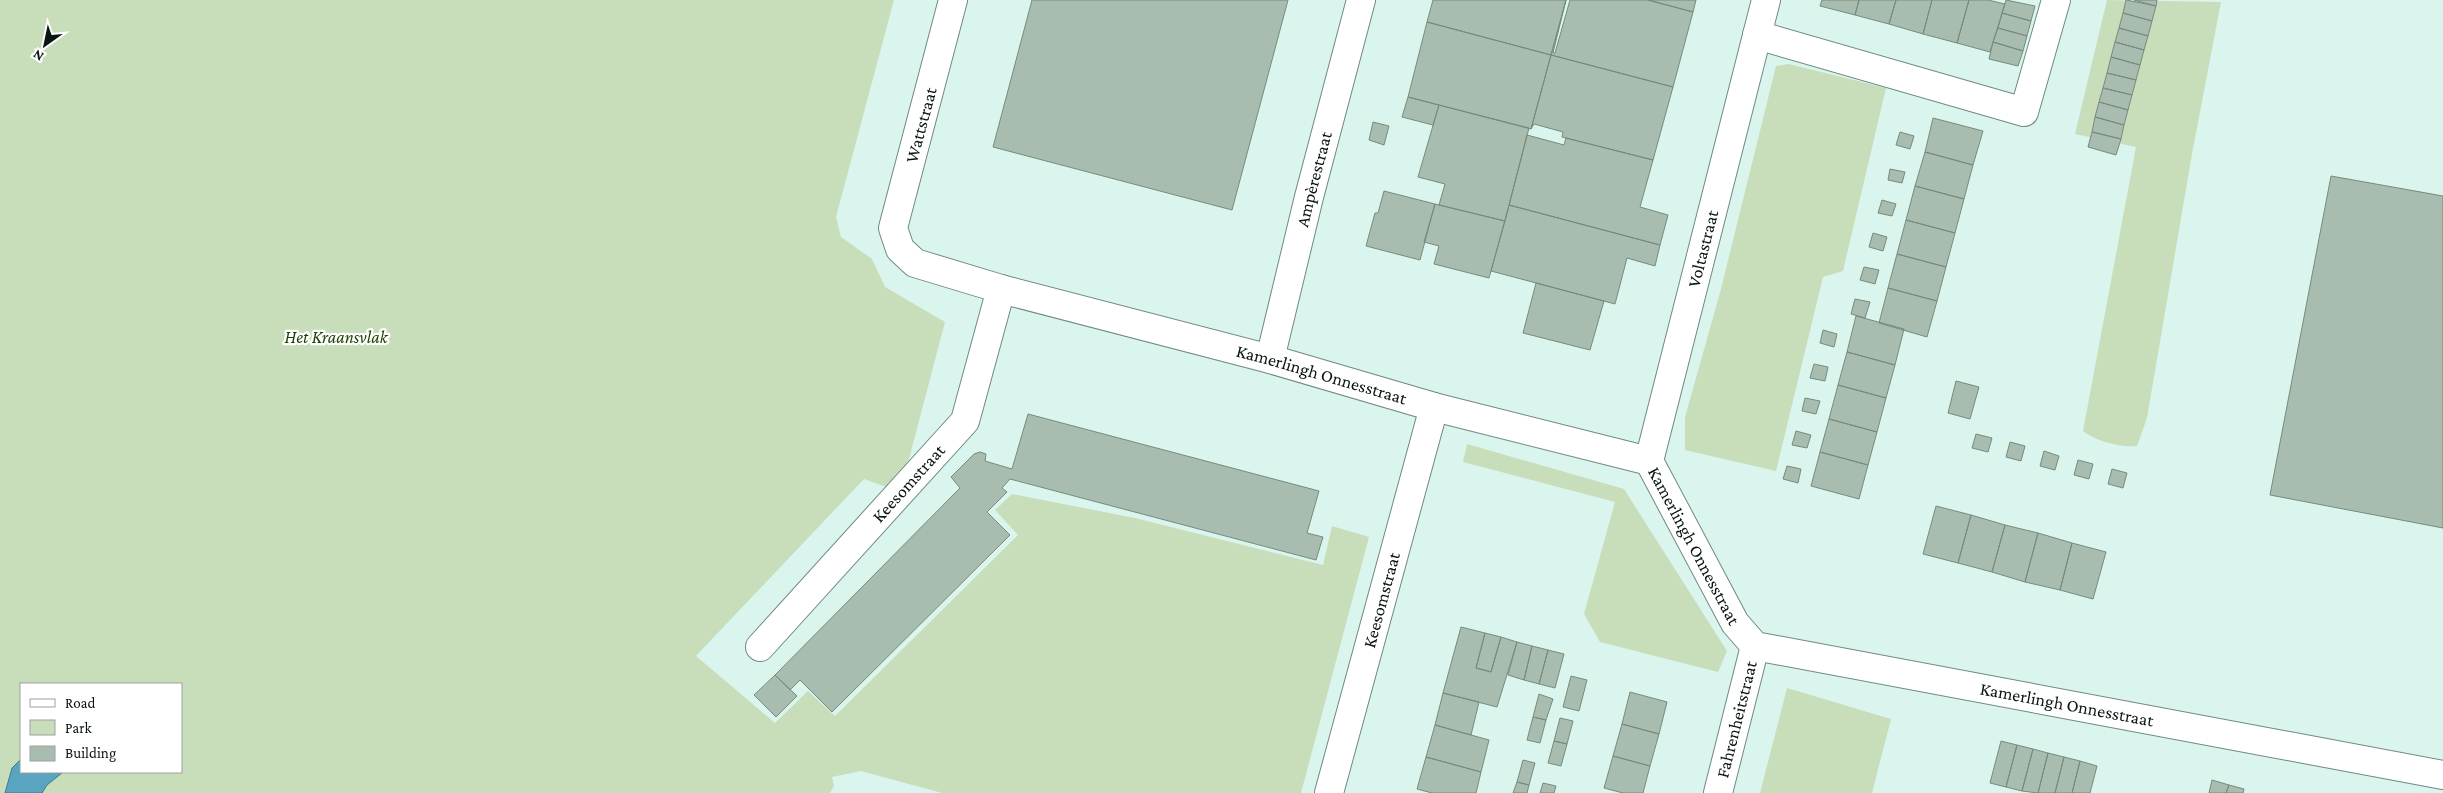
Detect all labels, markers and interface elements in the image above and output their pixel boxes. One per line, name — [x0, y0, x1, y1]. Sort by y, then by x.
north arrow — [20, 20, 70, 70]
text: N — [29, 46, 46, 65]
street label: Wattstraat — [901, 84, 941, 165]
street label: Ampèrestraat — [1292, 128, 1336, 229]
street label: Voltastraat — [1683, 207, 1723, 290]
park label: Het Kraansvlak — [284, 327, 389, 347]
street label: Kamerlingh Onnesstraat — [1234, 341, 1410, 409]
street label: Keesomstraat — [868, 439, 950, 526]
street label: Kamerlingh Onnesstraat — [1644, 463, 1745, 629]
street label: Keesomstraat — [1359, 549, 1404, 650]
street label: Fahrenheitstraat — [1712, 658, 1761, 780]
street label: Kamerlingh Onnesstraat — [1978, 678, 2156, 731]
legend — [20, 683, 182, 773]
text: Road — [65, 695, 96, 711]
text: Park — [65, 720, 92, 736]
text: Building — [65, 745, 116, 762]

